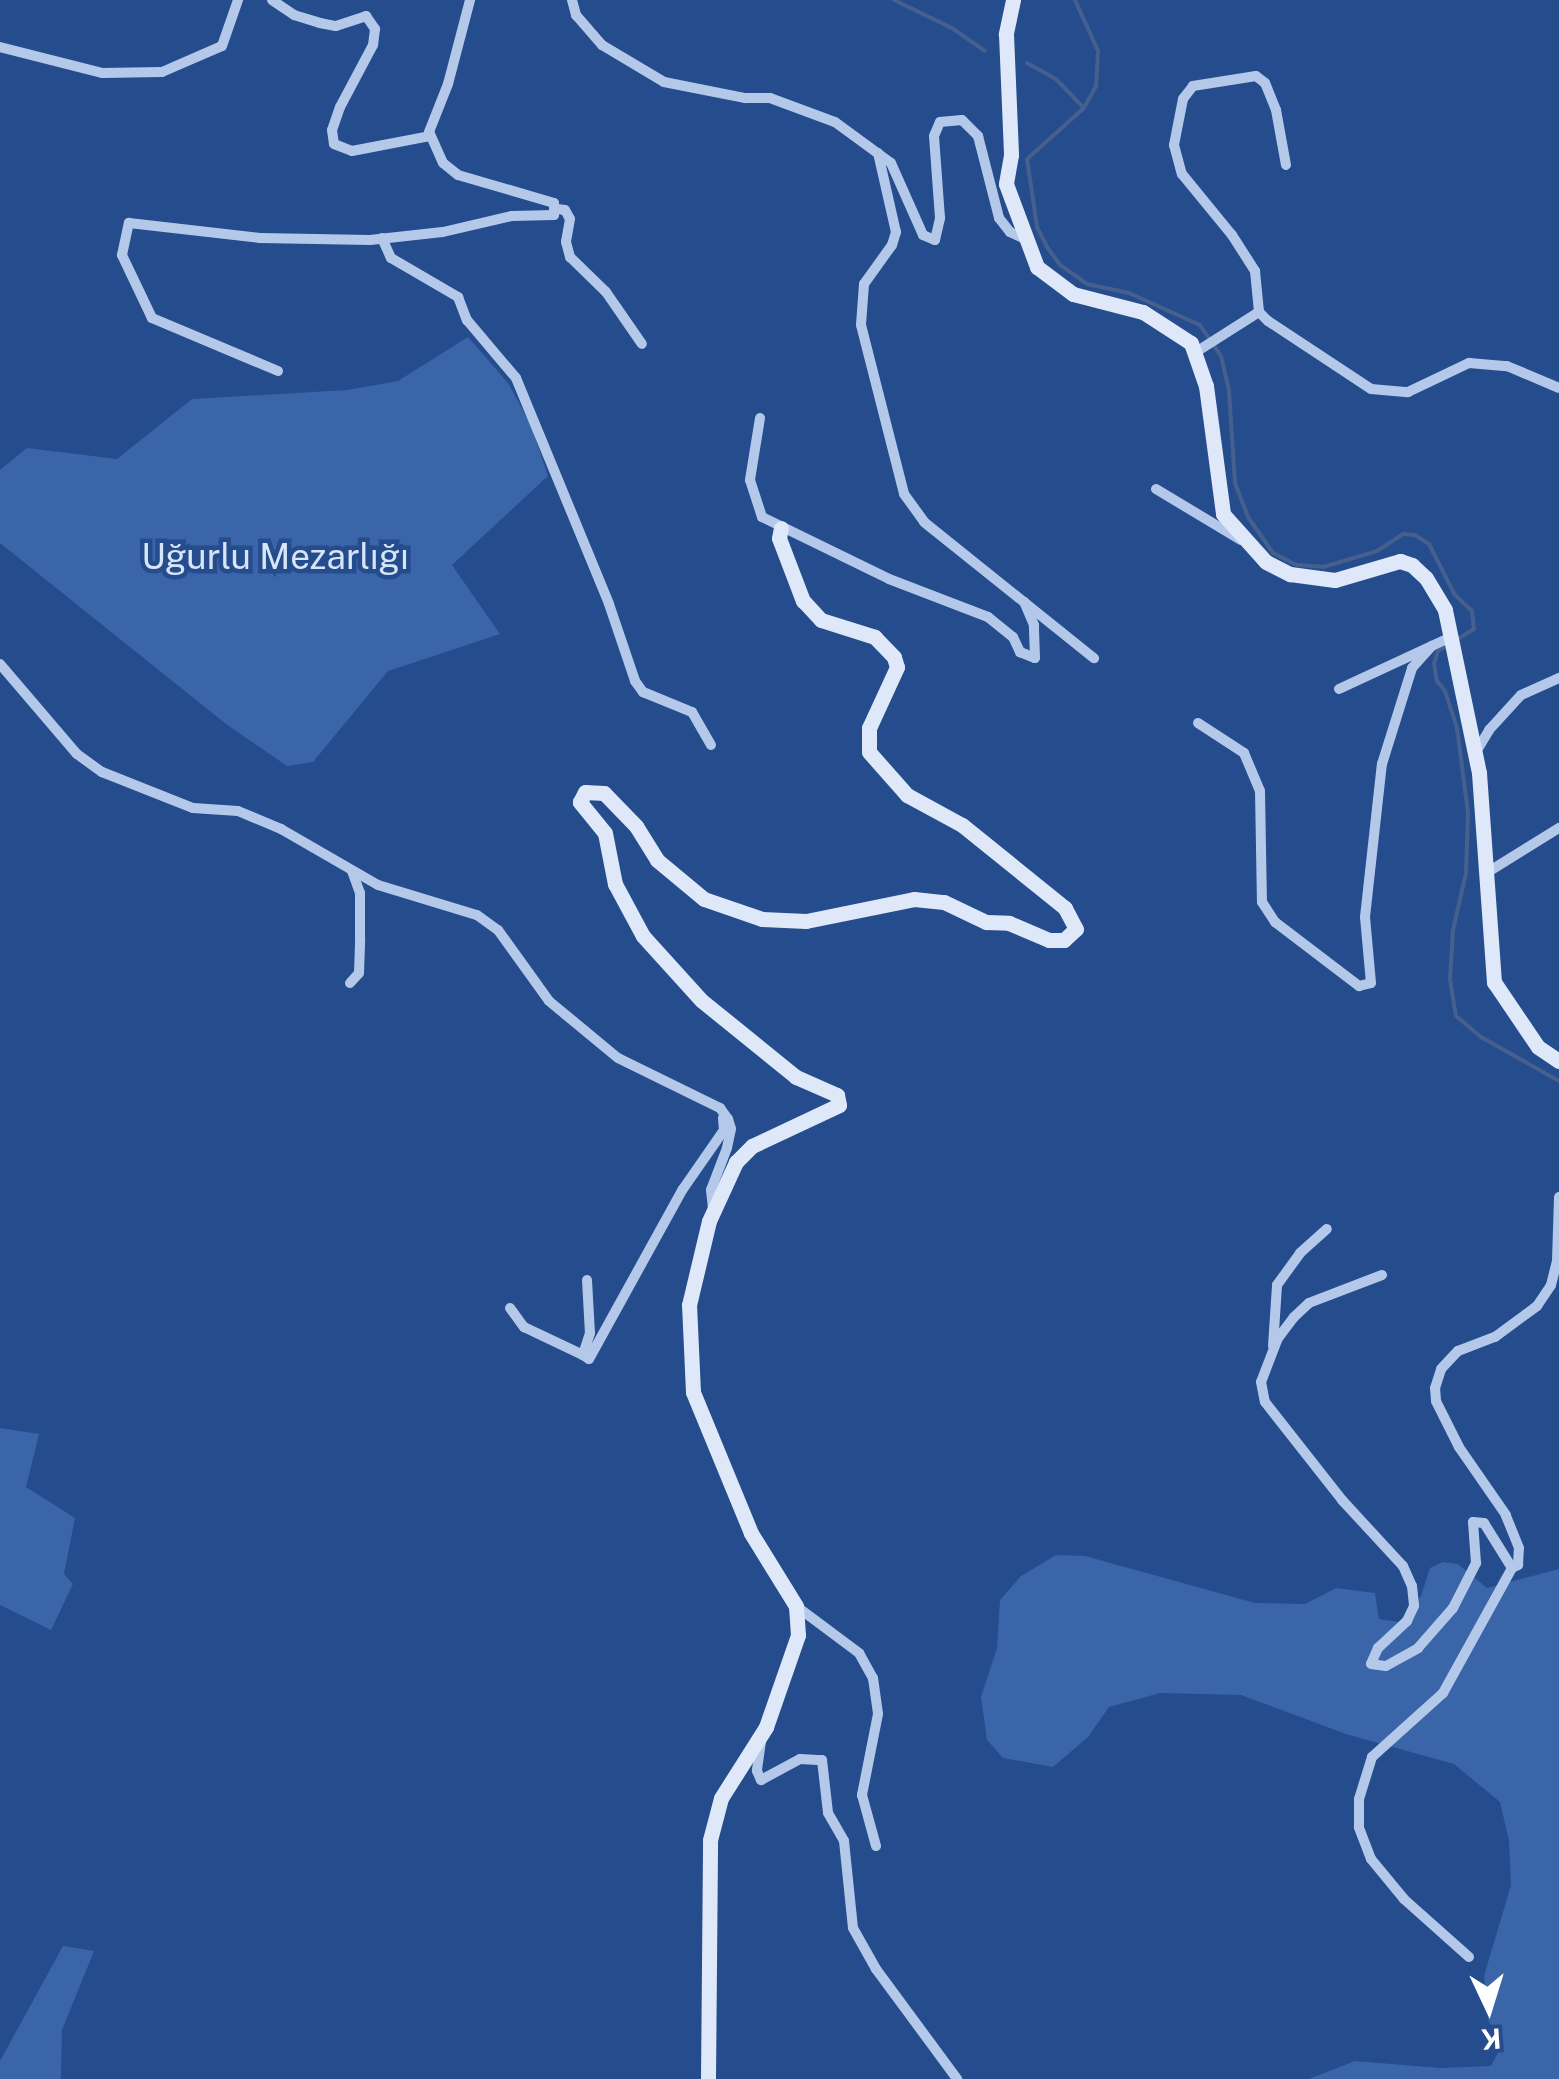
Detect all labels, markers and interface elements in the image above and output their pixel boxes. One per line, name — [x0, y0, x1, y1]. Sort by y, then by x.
park label: Uğurlu Mezarlığı — [141, 536, 409, 578]
north arrow — [1439, 1959, 1539, 2059]
text: K — [1480, 2022, 1502, 2057]

